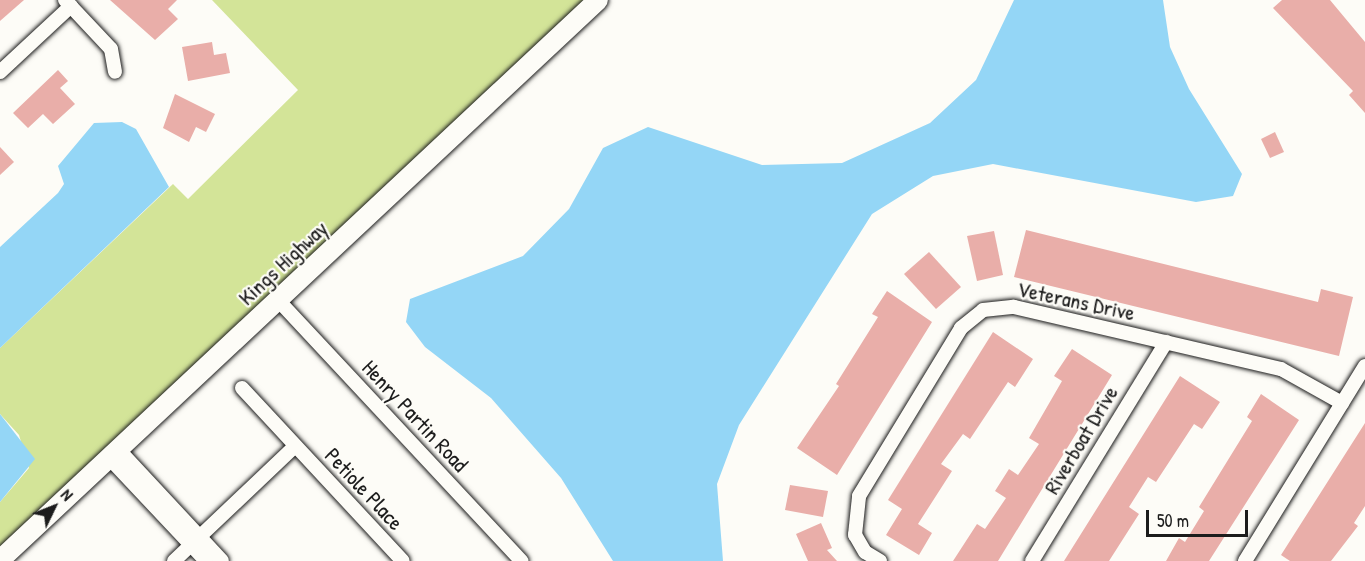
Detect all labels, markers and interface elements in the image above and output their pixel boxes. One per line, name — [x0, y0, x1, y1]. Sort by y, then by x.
street label: Kings Highway — [233, 215, 333, 311]
street label: Veterans Drive — [1015, 276, 1137, 326]
street label: Henry Partin Road — [357, 355, 473, 477]
street label: Riverboat Drive — [1038, 381, 1124, 499]
street label: Petiole Place — [319, 442, 409, 536]
north arrow — [24, 477, 84, 537]
text: N — [56, 484, 78, 505]
scale bar — [1149, 498, 1251, 536]
text: 50 m — [1157, 508, 1189, 533]

